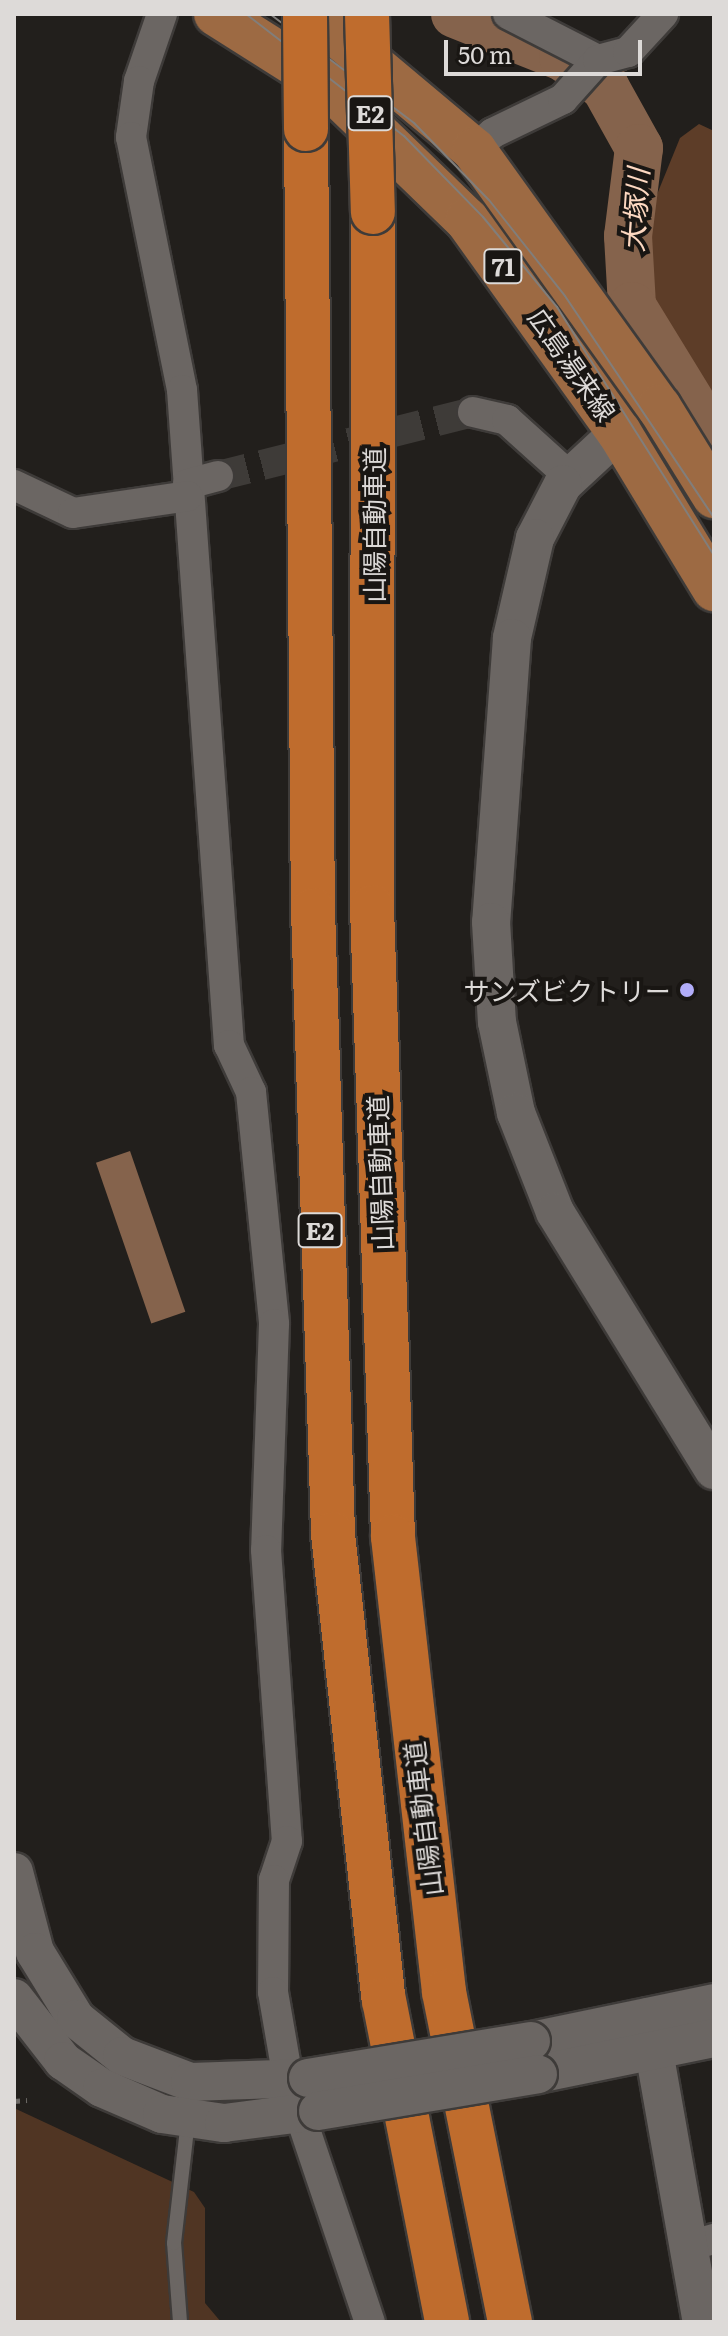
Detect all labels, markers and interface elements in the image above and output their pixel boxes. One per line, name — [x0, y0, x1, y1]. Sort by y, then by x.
scale bar — [448, 24, 646, 74]
text: 50 m — [458, 36, 512, 71]
road number: E2 — [346, 93, 394, 133]
water label: 大塚川 — [614, 167, 654, 253]
road number: 71 — [483, 246, 523, 286]
street label: 広島湯来線 — [523, 302, 623, 426]
street label: 山陽自動車道 — [357, 447, 389, 603]
place label: サンズビクトリー — [463, 974, 671, 1006]
marker: サンズビクトリー — [678, 981, 696, 999]
street label: 山陽自動車道 — [361, 1095, 397, 1251]
road number: E2 — [296, 1210, 344, 1250]
street label: 山陽自動車道 — [397, 1740, 447, 1898]

